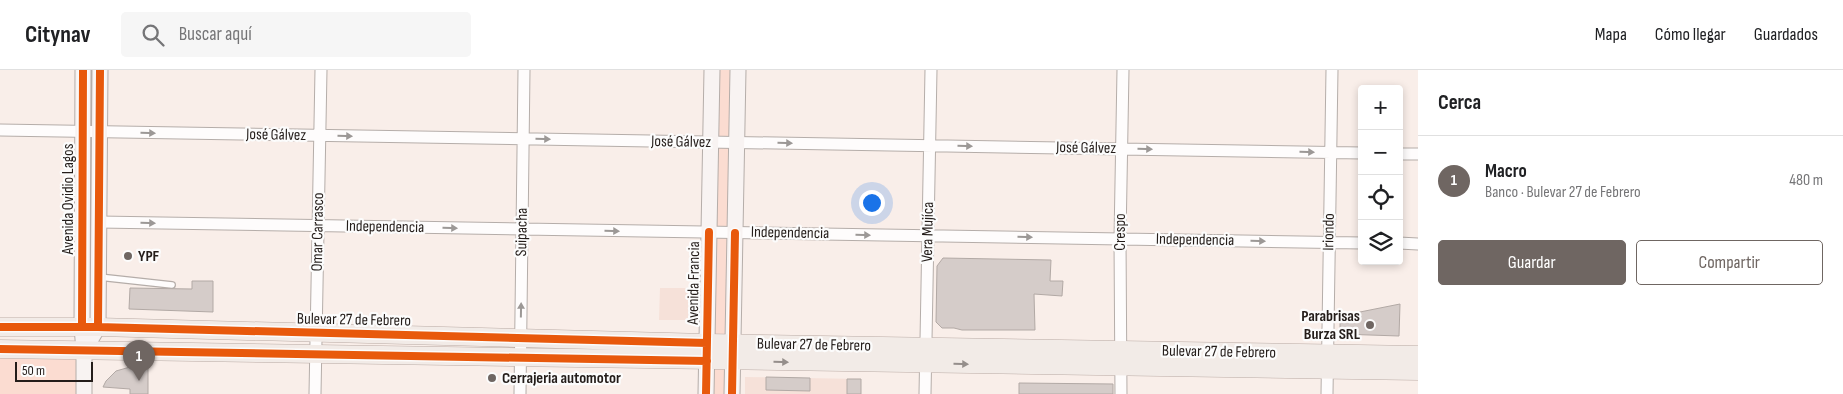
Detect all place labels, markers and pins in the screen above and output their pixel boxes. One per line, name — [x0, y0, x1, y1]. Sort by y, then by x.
place label: YPF — [138, 247, 160, 266]
marker: YPF — [122, 250, 134, 262]
place label: Parabrisas Burza SRL — [1301, 307, 1361, 344]
marker: Parabrisas Burza SRL — [1364, 319, 1376, 331]
pin: 1 — [123, 340, 155, 381]
place label: Cerrajeria automotor — [502, 369, 621, 388]
marker: Cerrajeria automotor — [486, 372, 498, 384]

